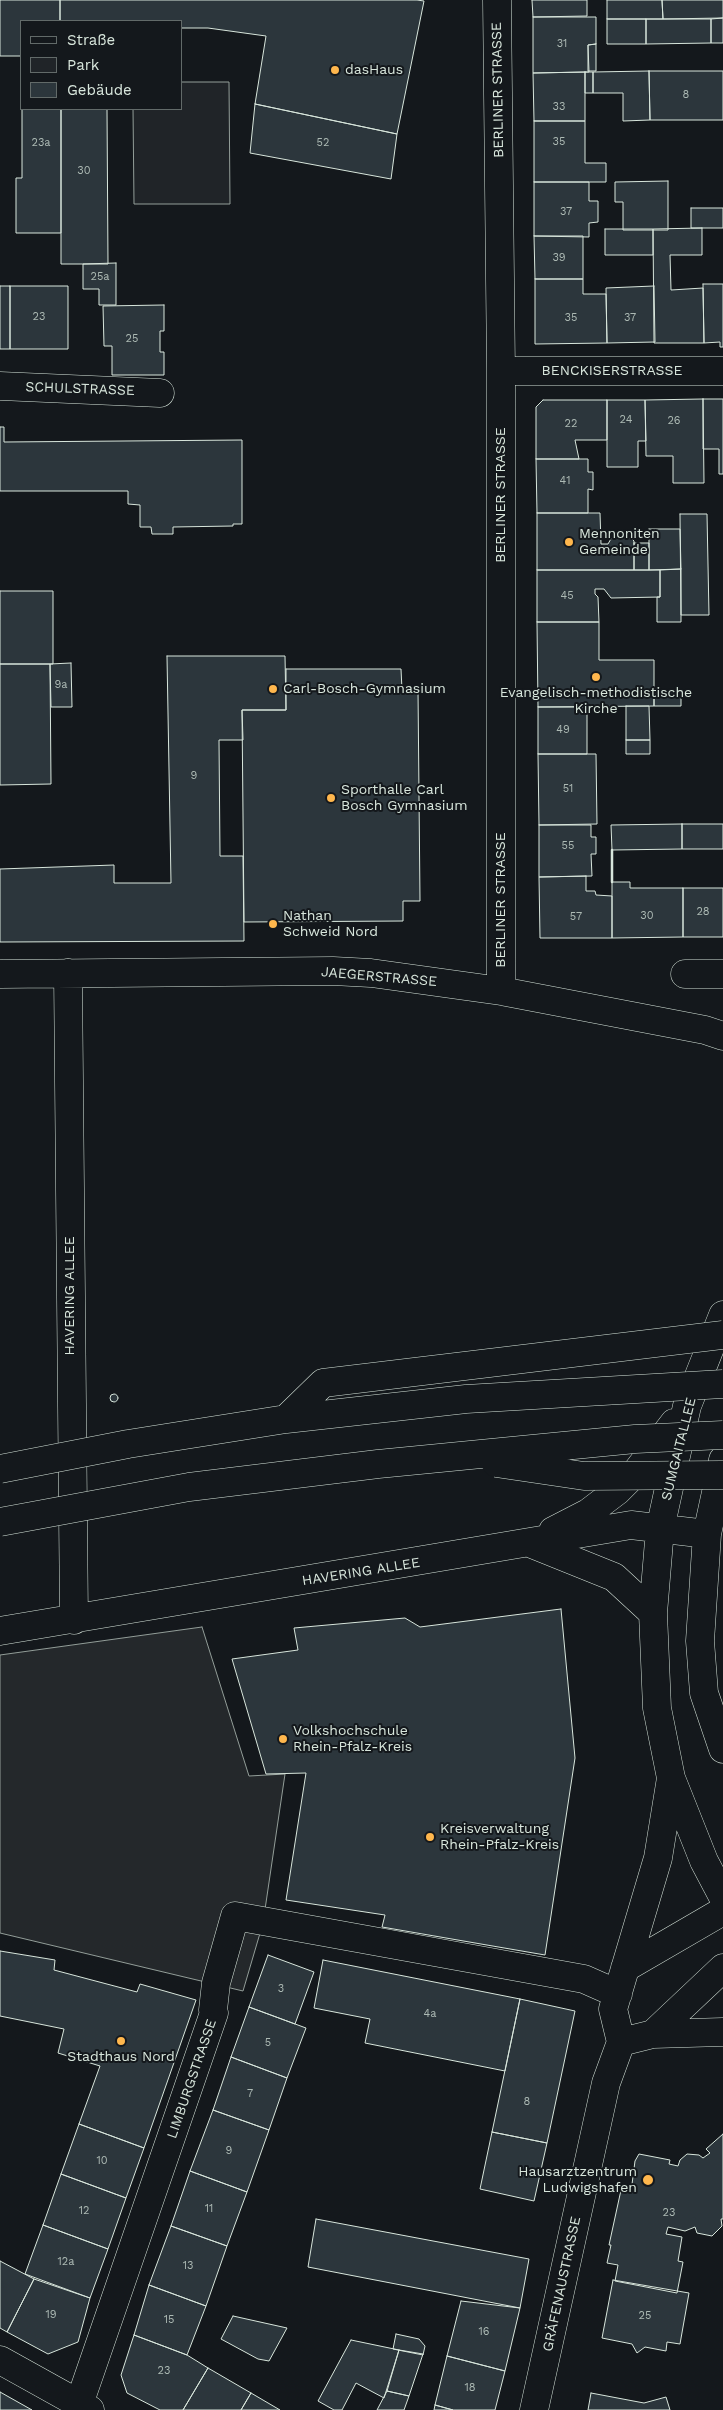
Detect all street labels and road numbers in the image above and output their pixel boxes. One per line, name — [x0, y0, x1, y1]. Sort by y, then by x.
street label: BERLINER STRASSE — [488, 22, 508, 158]
street label: BENCKISERSTRASSE — [542, 363, 682, 379]
street label: SCHULSTRASSE — [25, 379, 135, 399]
street label: BERLINER STRASSE — [493, 427, 509, 563]
street label: BERLINER STRASSE — [493, 832, 509, 968]
street label: JAEGERSTRASSE — [320, 964, 438, 990]
street label: HAVERING ALLEE — [62, 1236, 78, 1356]
street label: SUMGAITALLEE — [658, 1396, 700, 1502]
street label: HAVERING ALLEE — [301, 1554, 421, 1590]
street label: LIMBURGSTRASSE — [164, 2017, 220, 2141]
street label: GRÄFENAUSTRASSE — [539, 2215, 585, 2353]

